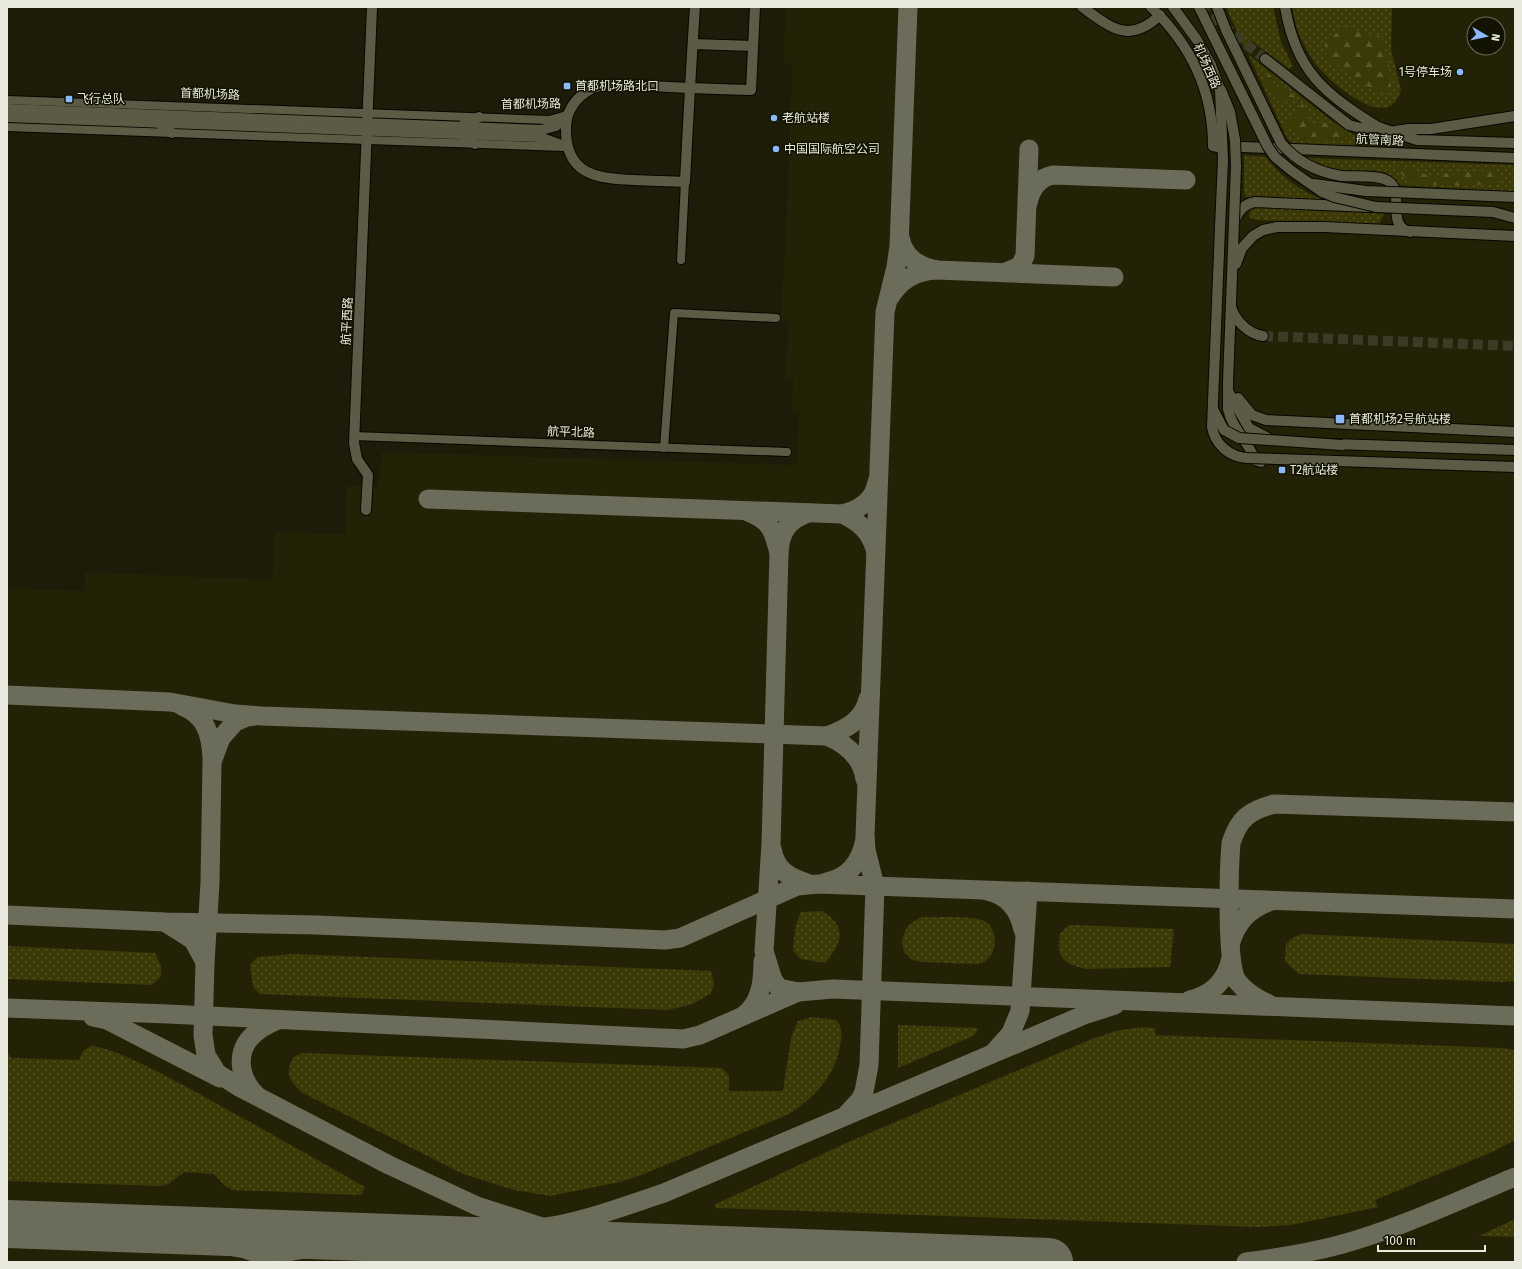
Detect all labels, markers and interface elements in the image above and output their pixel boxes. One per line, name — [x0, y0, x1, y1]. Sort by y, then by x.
north arrow — [1466, 16, 1506, 56]
text: N — [1488, 33, 1502, 42]
street label: 机场西路 — [1191, 41, 1223, 91]
place label: 1号停车场 — [1399, 65, 1452, 79]
marker: 1号停车场 — [1455, 67, 1465, 77]
place label: 首都机场路北口 — [575, 79, 659, 93]
marker: 首都机场路北口 — [562, 81, 572, 91]
street label: 首都机场路 — [180, 86, 240, 102]
place label: 飞行总队 — [77, 92, 125, 106]
marker: 飞行总队 — [64, 94, 74, 104]
street label: 首都机场路 — [501, 96, 561, 112]
place label: 老航站楼 — [782, 111, 830, 125]
marker: 老航站楼 — [769, 113, 779, 123]
street label: 航管南路 — [1356, 132, 1404, 148]
place label: 中国国际航空公司 — [784, 142, 880, 156]
marker: 中国国际航空公司 — [771, 144, 781, 154]
street label: 航平西路 — [339, 297, 355, 345]
place label: 首都机场2号航站楼 — [1349, 412, 1451, 426]
marker: 首都机场2号航站楼 — [1334, 413, 1346, 425]
street label: 航平北路 — [547, 424, 595, 440]
place label: T2航站楼 — [1290, 463, 1338, 477]
marker: T2航站楼 — [1277, 465, 1287, 475]
scale bar — [1378, 1227, 1485, 1253]
text: 100 m — [1384, 1234, 1416, 1248]

